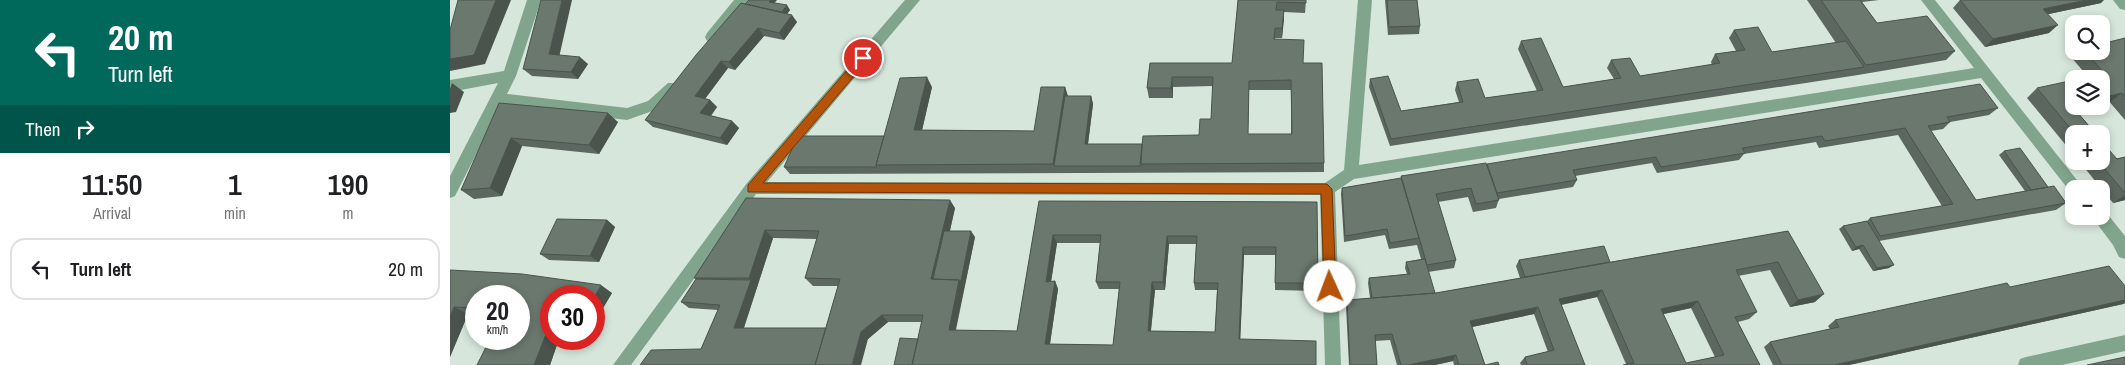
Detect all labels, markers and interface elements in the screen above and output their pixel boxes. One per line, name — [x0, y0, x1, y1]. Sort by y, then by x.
text: 20 m — [108, 14, 173, 61]
map controls — [2065, 15, 2110, 225]
button: search — [2065, 15, 2110, 60]
icon: left — [25, 20, 90, 85]
pin — [842, 37, 884, 79]
icon: arrive — [849, 44, 877, 72]
text: Turn left — [108, 59, 173, 89]
button: layers — [2065, 70, 2110, 115]
icon: right — [71, 115, 99, 143]
text: Then — [25, 116, 61, 142]
button: + — [2065, 125, 2110, 170]
text: 11:50 — [82, 164, 142, 204]
text: 1 — [228, 164, 242, 204]
text: 190 — [327, 164, 368, 204]
button: − — [2065, 180, 2110, 225]
text: Arrival — [93, 202, 131, 224]
text: min — [224, 202, 246, 224]
text: m — [342, 202, 353, 224]
icon: left — [27, 255, 55, 283]
text: Turn left — [70, 256, 131, 282]
text: 20 m — [388, 256, 423, 282]
position arrow — [1303, 260, 1355, 312]
speed limit sign: 30 — [540, 285, 605, 350]
text: 20 — [486, 294, 509, 328]
text: km/h — [487, 322, 508, 338]

